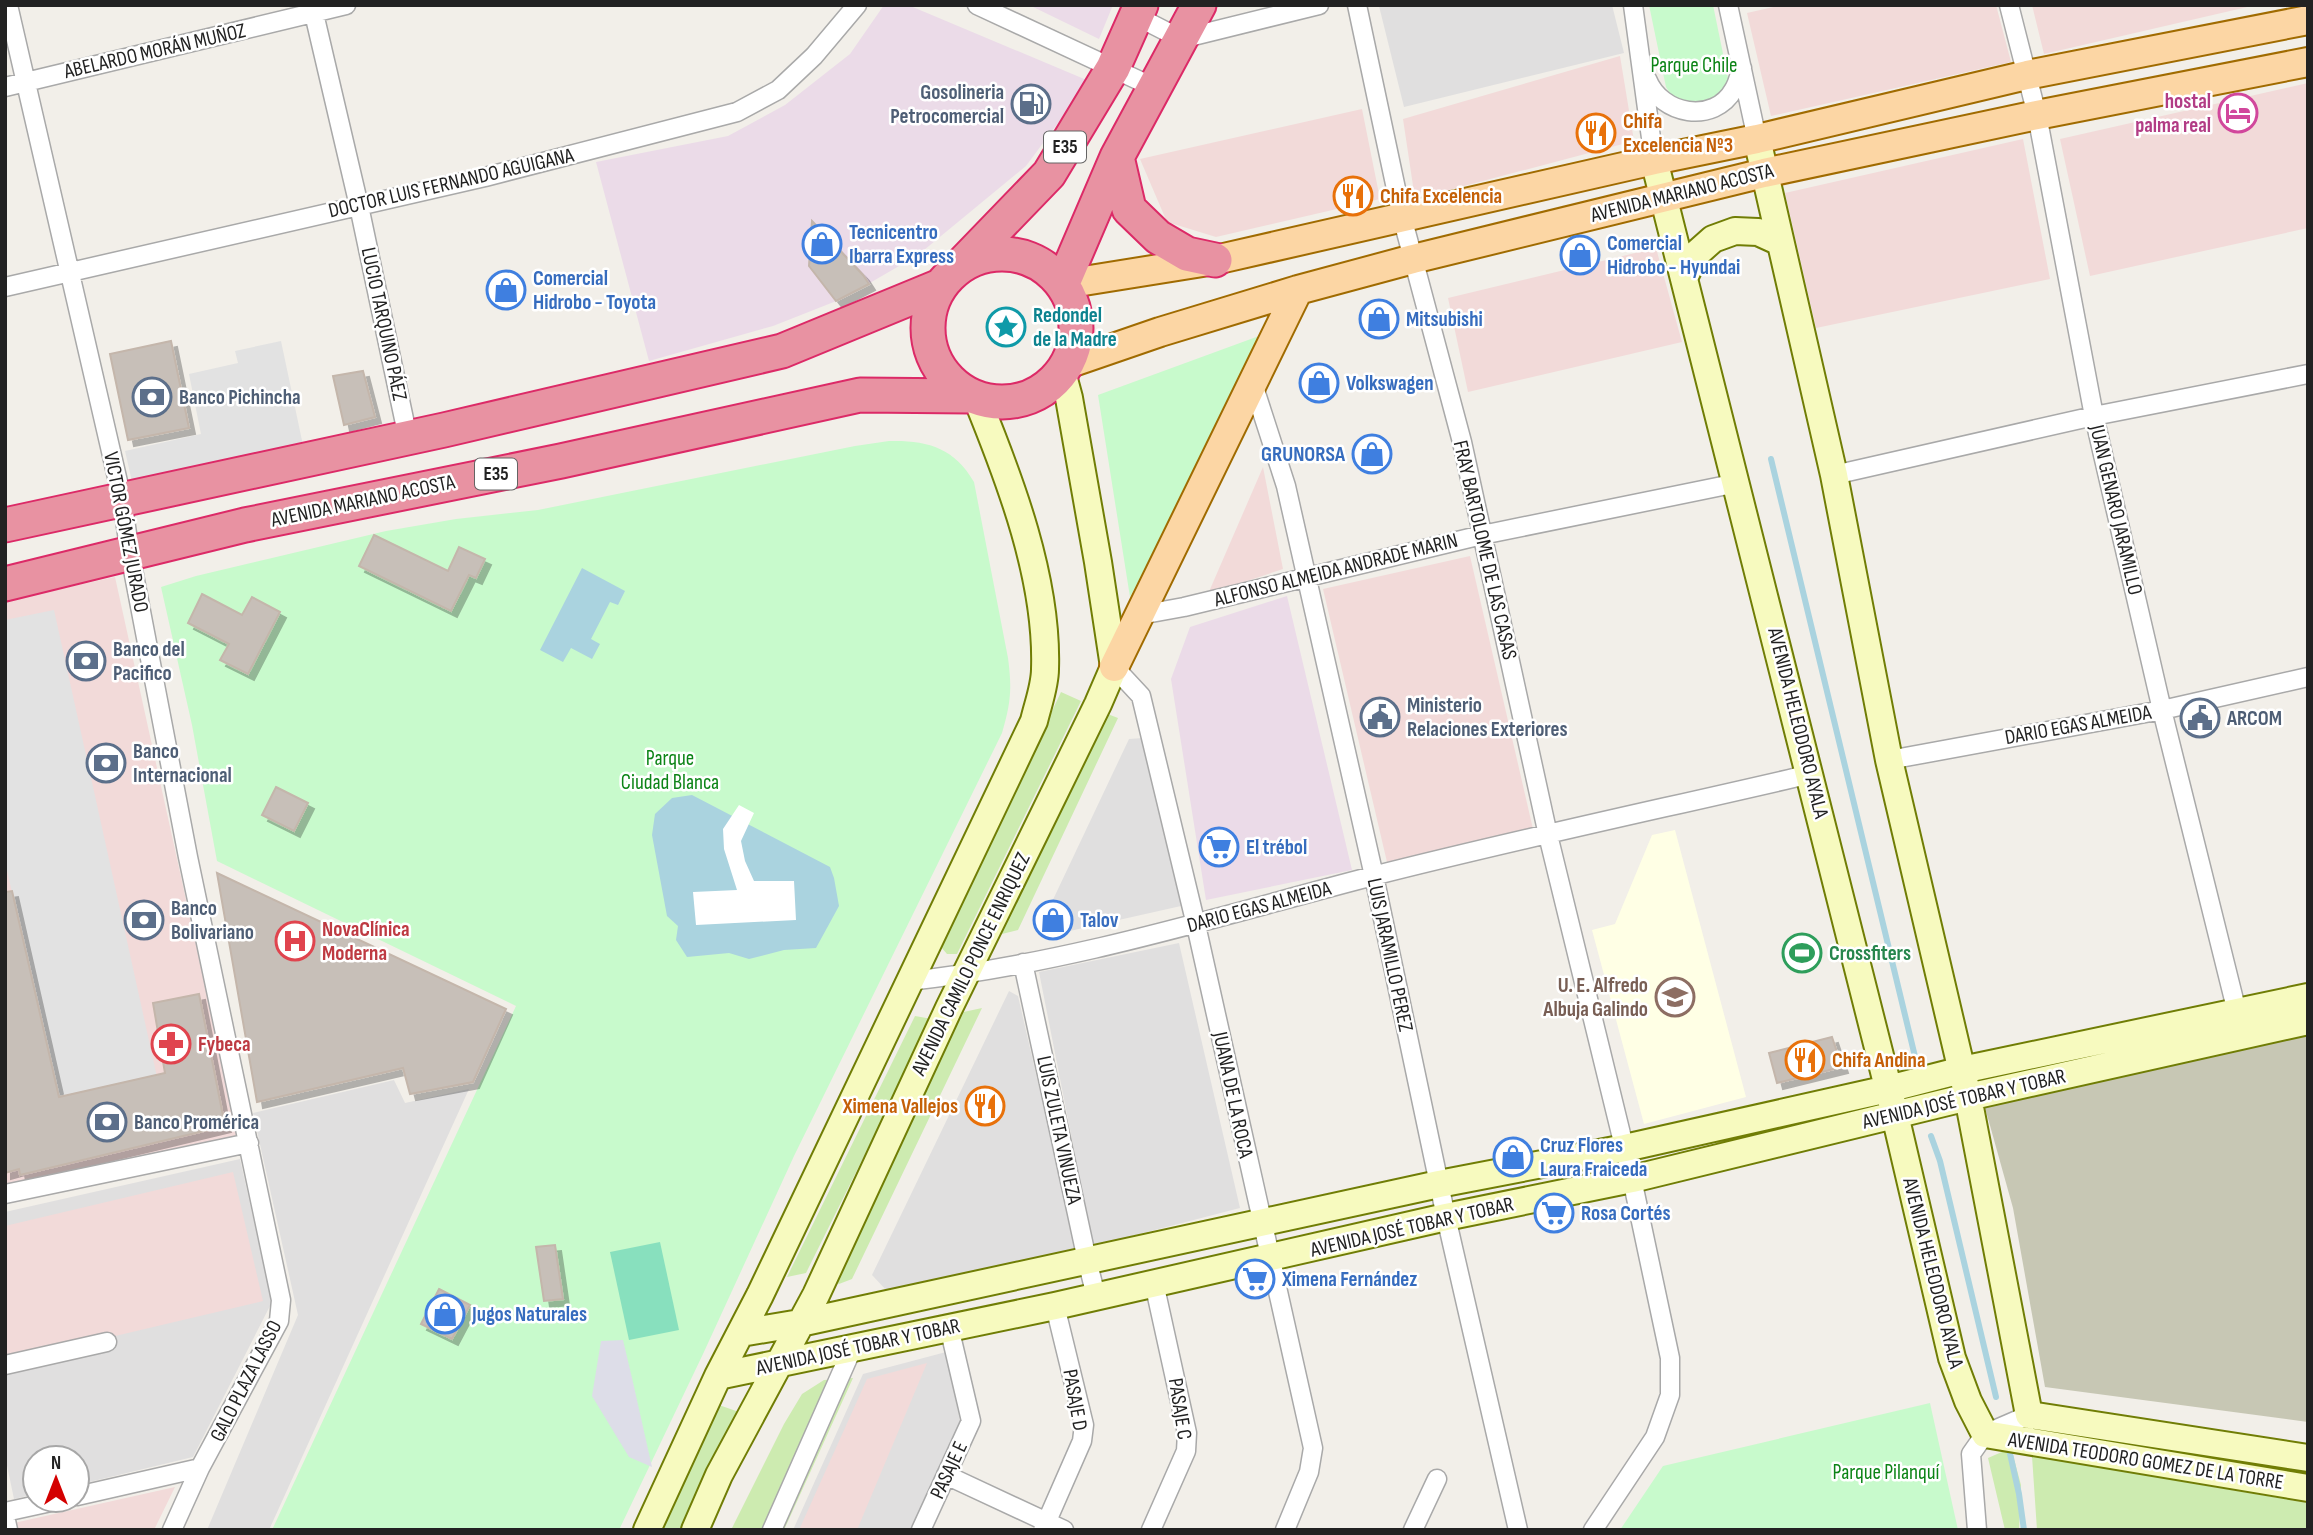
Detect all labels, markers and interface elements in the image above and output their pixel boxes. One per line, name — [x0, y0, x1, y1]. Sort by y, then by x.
street label: ABELARDO MORÁN MUÑOZ — [61, 18, 248, 84]
park label: Parque Chile — [1650, 53, 1738, 78]
place label: Gosolineria Petrocomercial — [890, 80, 1004, 129]
fuel station icon: Gosolineria Petrocomercial — [1010, 83, 1052, 125]
place label: hostal palma real — [2135, 89, 2211, 138]
hotel icon: hostal palma real — [2217, 92, 2259, 134]
place label: Chifa Excelencia Nº3 — [1623, 109, 1733, 158]
restaurant icon: Chifa Excelencia Nº3 — [1575, 112, 1617, 154]
road number: E35 — [1044, 132, 1086, 162]
street label: DOCTOR LUIS FERNANDO AGUIGANA — [326, 142, 577, 223]
street label: AVENIDA MARIANO ACOSTA — [1587, 158, 1777, 228]
restaurant icon: Chifa Excelencia — [1332, 175, 1374, 217]
place label: Chifa Excelencia — [1380, 184, 1502, 209]
place label: Tecnicentro Ibarra Express — [849, 220, 954, 269]
shop icon: Tecnicentro Ibarra Express — [801, 223, 843, 265]
place label: Comercial Hidrobo - Hyundai — [1607, 231, 1740, 280]
shop icon: Comercial Hidrobo - Hyundai — [1559, 234, 1601, 276]
street label: LUCIO TARQUINO PÁEZ — [356, 245, 413, 403]
place label: Comercial Hidrobo - Toyota — [533, 266, 656, 315]
shop icon: Comercial Hidrobo - Toyota — [485, 269, 527, 311]
shop icon: Mitsubishi — [1358, 298, 1400, 340]
place label: Redondel de la Madre — [1033, 303, 1117, 352]
place icon: Redondel de la Madre — [985, 306, 1027, 348]
place label: Mitsubishi — [1406, 307, 1483, 332]
shop icon: Volkswagen — [1298, 362, 1340, 404]
place label: Volkswagen — [1346, 371, 1434, 396]
bank icon: Banco Pichincha — [131, 376, 173, 418]
place label: Banco Pichincha — [179, 385, 301, 410]
street label: JUAN GENARO JARAMILLO — [2084, 422, 2148, 597]
shop icon: GRUNORSA — [1351, 433, 1393, 475]
street label: FRAY BARTOLOME DE LAS CASAS — [1448, 438, 1522, 662]
place label: GRUNORSA — [1261, 442, 1346, 467]
street label: VICTOR GÓMEZ JURADO — [98, 449, 154, 615]
road number: E35 — [475, 458, 517, 489]
street label: AVENIDA MARIANO ACOSTA — [268, 469, 458, 533]
street label: ALFONSO ALMEIDA ANDRADE MARIN — [1211, 528, 1460, 613]
street label: AVENIDA HELEODORO AYALA — [1762, 624, 1834, 822]
place label: Banco del Pacifico — [113, 637, 185, 686]
bank icon: Banco del Pacifico — [65, 640, 107, 682]
place label: Ministerio Relaciones Exteriores — [1407, 693, 1568, 742]
public building icon: Ministerio Relaciones Exteriores — [1359, 696, 1401, 738]
public building icon: ARCOM — [2179, 697, 2221, 739]
street label: DARIO EGAS ALMEIDA — [2003, 700, 2154, 750]
place label: ARCOM — [2226, 706, 2282, 731]
place label: Banco Internacional — [133, 739, 232, 788]
bank icon: Banco Internacional — [85, 742, 127, 784]
park label: Parque Ciudad Blanca — [621, 746, 719, 795]
supermarket icon: El trébol — [1198, 826, 1240, 868]
place label: El trébol — [1246, 835, 1307, 860]
street label: AVENIDA CAMILO PONCE ENRIQUEZ — [906, 848, 1036, 1080]
street label: DARIO EGAS ALMEIDA — [1184, 876, 1335, 938]
street label: LUIS JARAMILLO PEREZ — [1362, 876, 1419, 1034]
place label: Banco Bolivariano — [171, 896, 254, 945]
bank icon: Banco Bolivariano — [123, 899, 165, 941]
shop icon: Talov — [1032, 899, 1074, 941]
place label: Talov — [1080, 908, 1119, 933]
place label: NovaClínica Moderna — [322, 917, 409, 966]
hospital icon: NovaClínica Moderna — [274, 920, 316, 962]
sports icon: Crossfiters — [1781, 932, 1823, 974]
place label: Crossfiters — [1829, 941, 1911, 966]
place label: U. E. Alfredo Albuja Galindo — [1542, 973, 1648, 1022]
school or university icon: U. E. Alfredo Albuja Galindo — [1654, 976, 1696, 1018]
pharmacy icon: Fybeca — [150, 1023, 192, 1065]
street label: JUANA DE LA ROCA — [1207, 1029, 1259, 1161]
place label: Fybeca — [198, 1032, 251, 1057]
restaurant icon: Chifa Andina — [1784, 1039, 1826, 1081]
place label: Chifa Andina — [1832, 1048, 1926, 1073]
street label: LUIS ZULETA VINUEZA — [1031, 1053, 1087, 1207]
street label: AVENIDA JOSÉ TOBAR Y TOBAR — [1859, 1063, 2068, 1135]
restaurant icon: Ximena Vallejos — [964, 1085, 1006, 1127]
place label: Ximena Vallejos — [842, 1094, 958, 1119]
bank icon: Banco Promérica — [86, 1101, 128, 1143]
place label: Banco Promérica — [134, 1110, 259, 1135]
place label: Cruz Flores Laura Fraiceda — [1540, 1133, 1647, 1182]
shop icon: Cruz Flores Laura Fraiceda — [1492, 1136, 1534, 1178]
street label: AVENIDA HELEODORO AYALA — [1897, 1174, 1969, 1372]
street label: AVENIDA JOSÉ TOBAR Y TOBAR — [1307, 1191, 1516, 1263]
supermarket icon: Rosa Cortés — [1533, 1192, 1575, 1234]
place label: Rosa Cortés — [1581, 1201, 1671, 1226]
supermarket icon: Ximena Fernández — [1234, 1258, 1276, 1300]
place label: Ximena Fernández — [1281, 1267, 1417, 1292]
shop icon: Jugos Naturales — [424, 1293, 466, 1335]
place label: Jugos Naturales — [471, 1302, 587, 1327]
street label: AVENIDA JOSÉ TOBAR Y TOBAR — [753, 1313, 963, 1381]
street label: GALO PLAZA LASSO — [205, 1316, 287, 1446]
street label: PASAJE D — [1057, 1367, 1093, 1433]
street label: PASAJE C — [1163, 1376, 1197, 1442]
street label: AVENIDA TEODORO GOMEZ DE LA TORRE — [2006, 1427, 2285, 1495]
street label: PASAJE E — [925, 1437, 973, 1503]
north arrow — [21, 1444, 91, 1514]
text: N — [51, 1452, 61, 1475]
park label: Parque Pilanquí — [1833, 1460, 1940, 1485]

